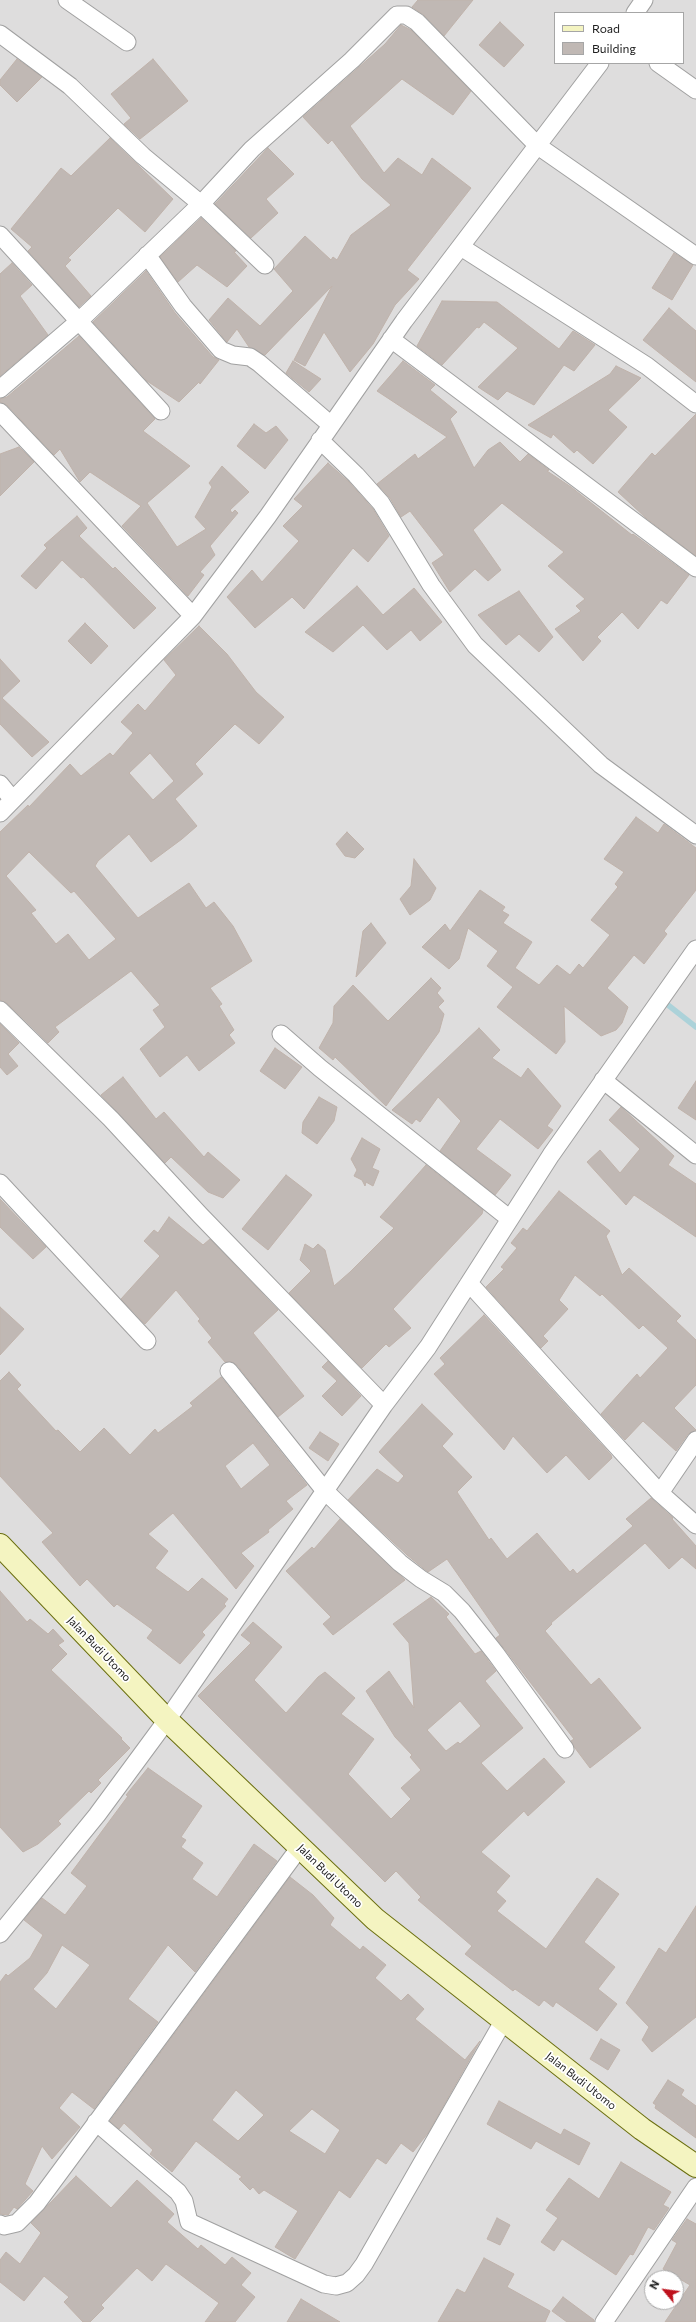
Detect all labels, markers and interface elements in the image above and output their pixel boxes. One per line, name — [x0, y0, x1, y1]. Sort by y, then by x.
legend — [554, 12, 684, 64]
text: Road — [592, 21, 620, 35]
text: Building — [592, 41, 636, 55]
street label: Jalan Budi Utomo — [65, 1614, 133, 1684]
street label: Jalan Budi Utomo — [295, 1842, 365, 1910]
street label: Jalan Budi Utomo — [543, 2049, 619, 2113]
north arrow — [644, 2270, 684, 2310]
text: N — [646, 2278, 662, 2291]

